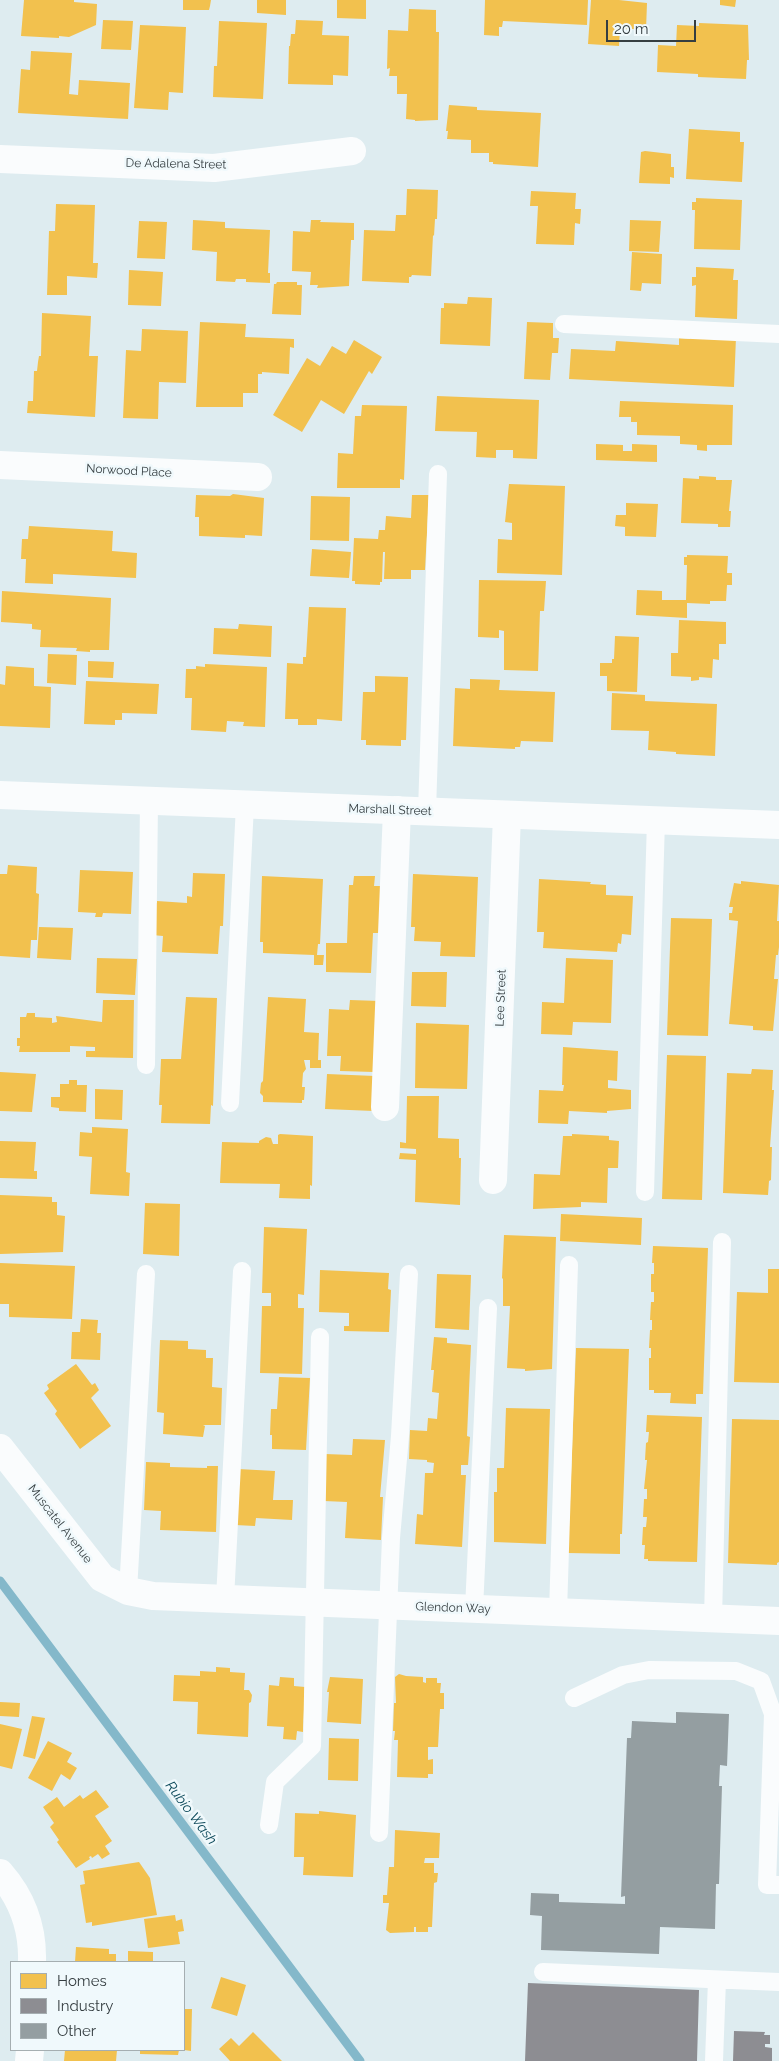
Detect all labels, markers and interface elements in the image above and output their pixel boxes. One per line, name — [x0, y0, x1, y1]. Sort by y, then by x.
scale bar — [609, 10, 699, 42]
text: 20 m — [614, 20, 649, 38]
street label: De Adalena Street — [125, 156, 227, 172]
street label: Norwood Place — [86, 462, 172, 480]
street label: Marshall Street — [348, 801, 432, 819]
street label: Lee Street — [493, 969, 509, 1027]
street label: Muscatel Avenue — [25, 1482, 95, 1566]
street label: Glendon Way — [415, 1599, 491, 1617]
water label: Rubio Wash — [162, 1778, 220, 1848]
legend — [10, 1961, 185, 2051]
text: Homes — [57, 1972, 107, 1990]
text: Industry — [57, 1997, 113, 2015]
text: Other — [57, 2022, 96, 2040]

